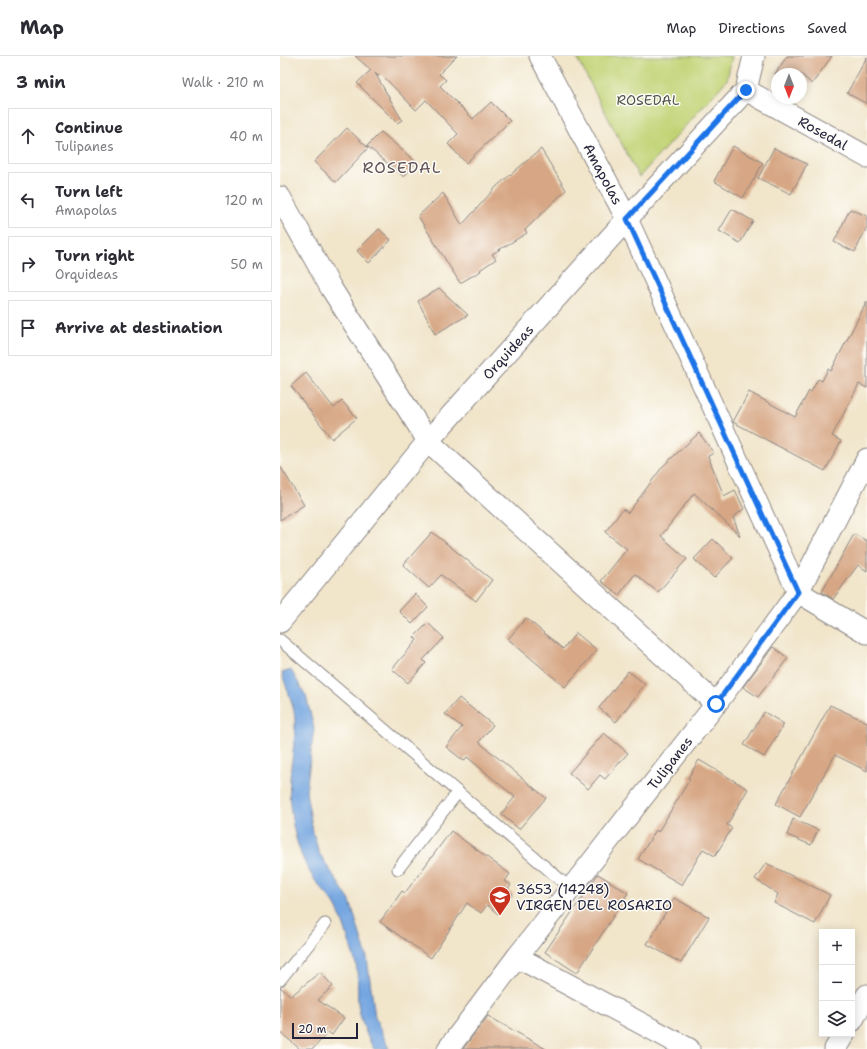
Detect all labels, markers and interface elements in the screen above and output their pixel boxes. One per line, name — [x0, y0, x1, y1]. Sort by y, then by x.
text: Map — [20, 15, 64, 40]
text: Map — [667, 19, 697, 37]
text: Directions — [719, 19, 785, 37]
text: Saved — [807, 19, 847, 37]
north arrow — [771, 68, 807, 104]
text: 3 min — [16, 71, 66, 93]
text: Walk · 210 m — [182, 74, 264, 91]
route end — [737, 81, 755, 99]
park label: ROSEDAL — [616, 91, 680, 109]
street label: Rosedal — [795, 112, 852, 154]
text: Continue — [55, 118, 123, 138]
icon: ahead — [17, 125, 39, 147]
text: 40 m — [229, 128, 263, 145]
text: Tulipanes — [55, 138, 114, 155]
street label: Amapolas — [579, 140, 627, 208]
district label: ROSEDAL — [362, 157, 442, 178]
text: Turn left — [55, 182, 123, 202]
icon: left — [17, 189, 39, 211]
text: 120 m — [225, 192, 263, 209]
text: Amapolas — [55, 202, 117, 219]
text: Turn right — [55, 246, 135, 266]
icon: right — [17, 253, 39, 275]
text: 50 m — [230, 256, 263, 273]
text: Orquideas — [55, 266, 118, 283]
icon: arrive — [17, 317, 39, 339]
text: Arrive at destination — [55, 318, 223, 338]
street label: Orquideas — [479, 321, 537, 383]
route start — [707, 695, 725, 713]
street label: Tulipanes — [643, 733, 697, 793]
place label: 3653 (14248) VIRGEN DEL ROSARIO — [516, 880, 672, 914]
school or university icon: 3653 (14248) VIRGEN DEL ROSARIO — [487, 884, 513, 917]
map controls — [819, 929, 855, 1037]
button: + — [819, 929, 855, 965]
button: − — [819, 965, 855, 1001]
button: layers — [819, 1001, 855, 1037]
scale bar — [292, 1021, 358, 1040]
text: 20 m — [298, 1022, 326, 1037]

